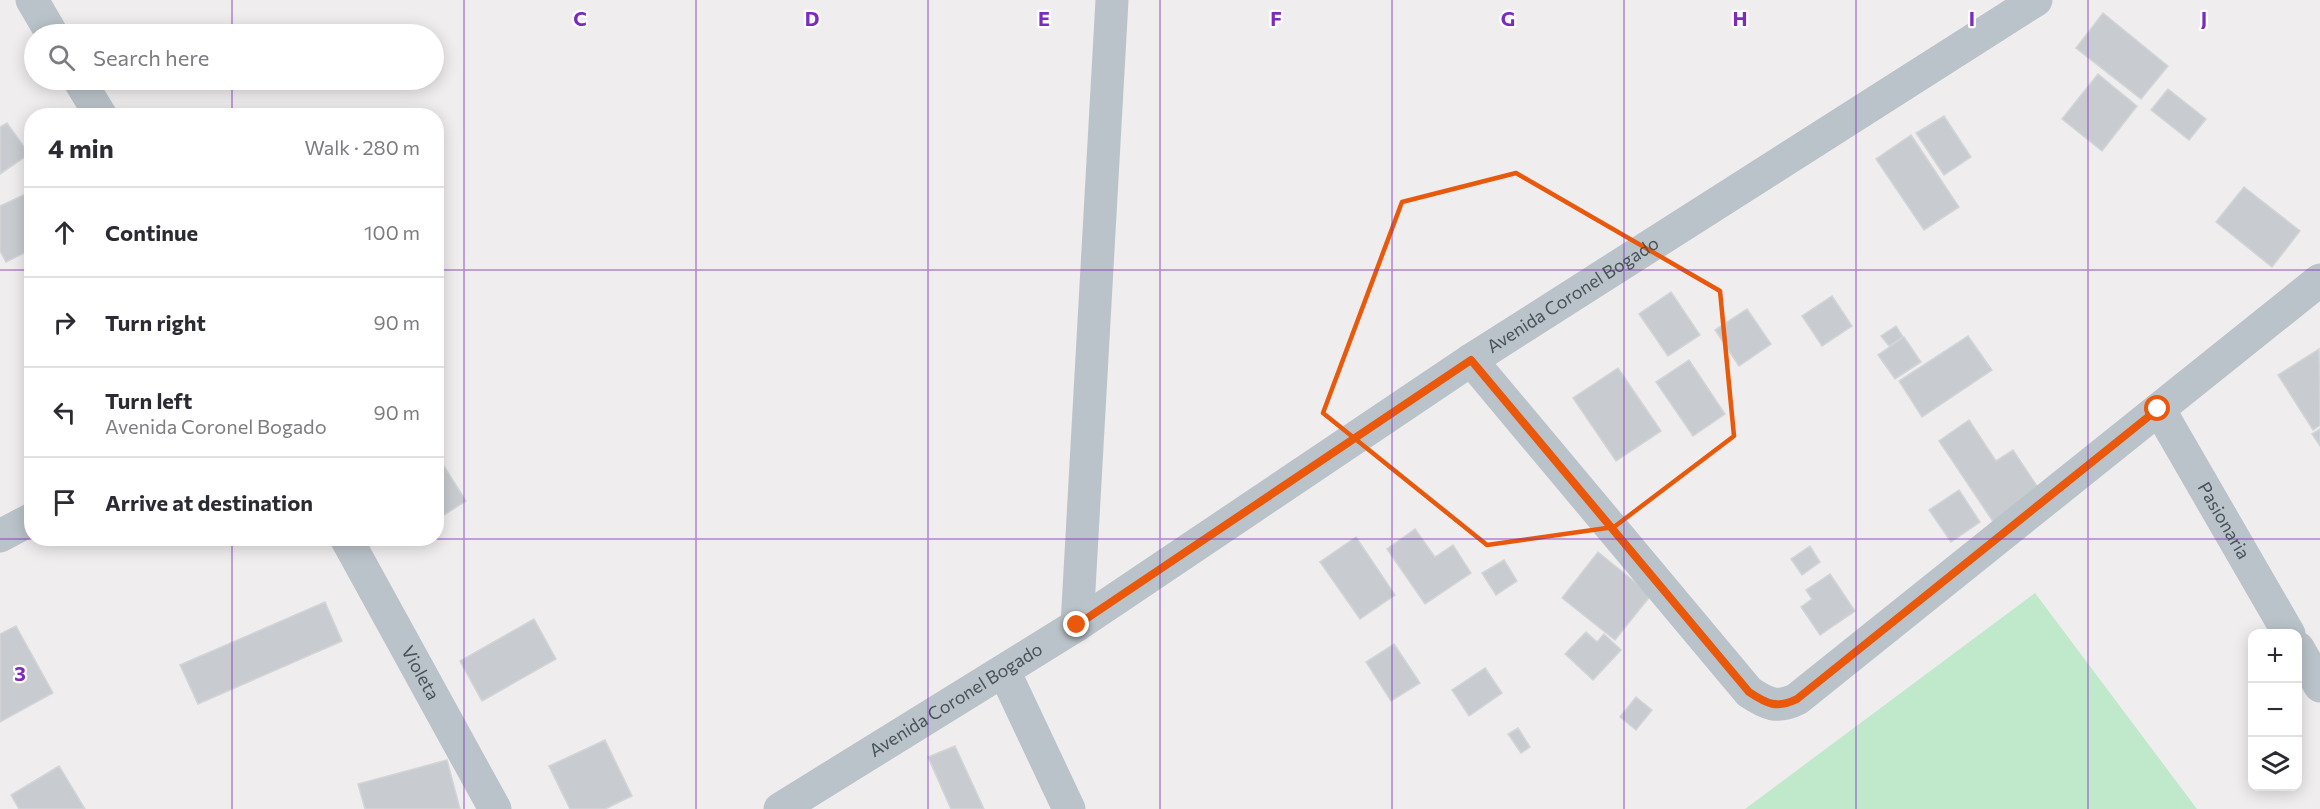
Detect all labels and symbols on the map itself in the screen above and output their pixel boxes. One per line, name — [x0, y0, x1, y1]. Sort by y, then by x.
text: C — [573, 6, 587, 30]
text: D — [805, 6, 819, 30]
text: E — [1038, 6, 1050, 30]
text: F — [1270, 6, 1282, 30]
text: G — [1501, 6, 1515, 30]
text: H — [1733, 6, 1748, 30]
text: I — [1969, 6, 1975, 30]
text: J — [2201, 6, 2207, 30]
street label: Avenida Coronel Bogado — [1482, 231, 1662, 357]
route start — [2144, 395, 2170, 421]
street label: Pasionaria — [2194, 478, 2255, 563]
route end — [1063, 611, 1089, 637]
street label: Avenida Coronel Bogado — [865, 637, 1046, 761]
street label: Violeta — [397, 642, 445, 703]
text: 3 — [14, 661, 26, 685]

